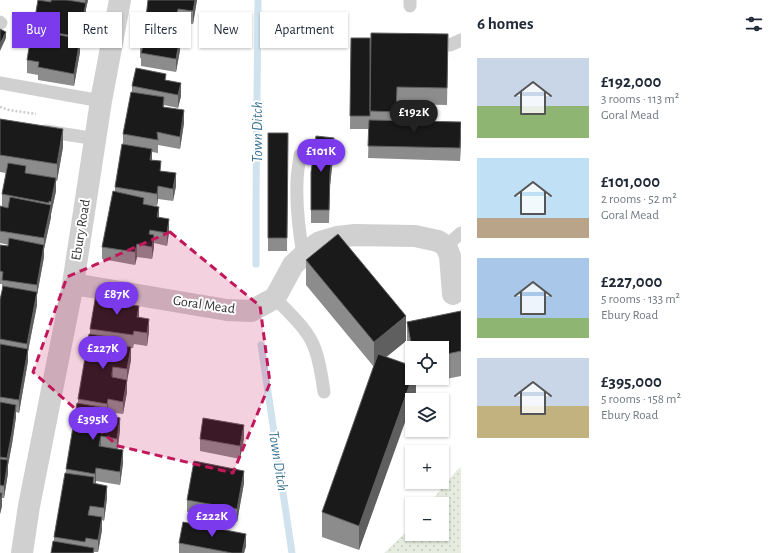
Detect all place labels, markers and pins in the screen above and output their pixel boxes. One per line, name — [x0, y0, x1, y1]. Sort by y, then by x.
pin: £192K — [386, 100, 442, 134]
pin: £101K — [293, 139, 349, 173]
pin: £87K — [93, 282, 141, 316]
pin: £227K — [75, 336, 131, 370]
pin: £395K — [65, 407, 121, 441]
pin: £222K — [184, 504, 240, 538]

